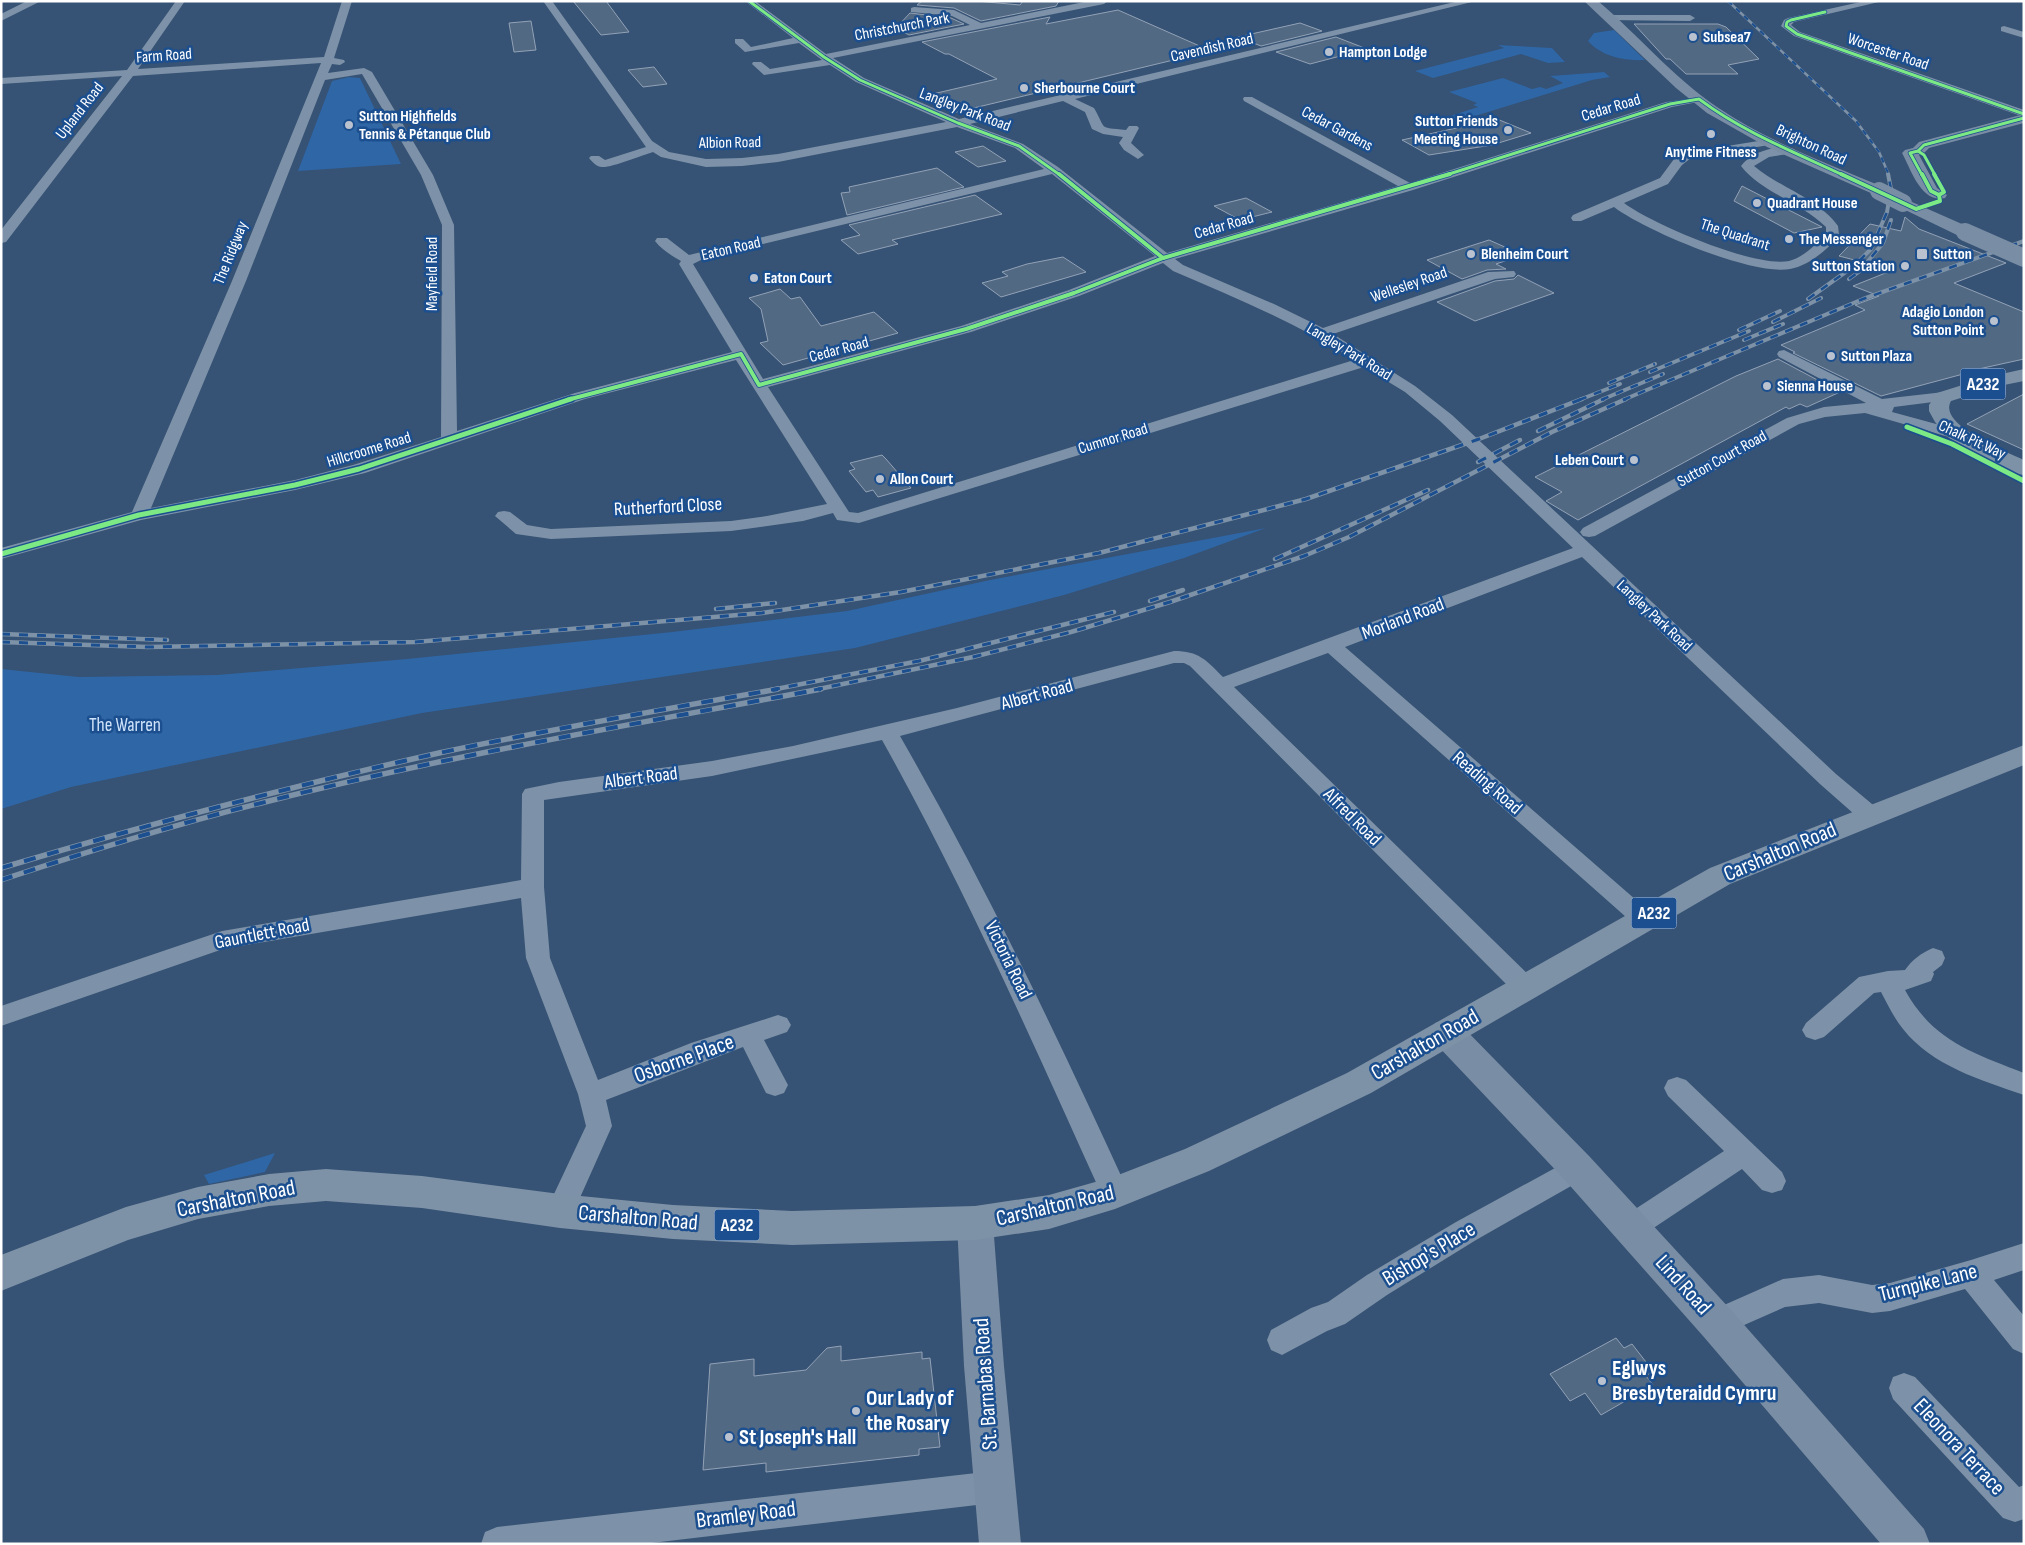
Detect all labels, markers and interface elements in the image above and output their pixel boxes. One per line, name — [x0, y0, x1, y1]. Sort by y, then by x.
street label: Christchurch Park — [853, 9, 951, 45]
place label: Subsea7 — [1703, 28, 1751, 47]
street label: Cavendish Road — [1169, 29, 1255, 67]
street label: Worcester Road — [1845, 29, 1931, 75]
marker: Subsea7 — [1687, 31, 1699, 43]
place label: Hampton Lodge — [1339, 43, 1427, 62]
street label: Farm Road — [135, 45, 193, 67]
marker: Hampton Lodge — [1323, 46, 1335, 58]
street label: Upland Road — [52, 79, 108, 143]
place label: Sherbourne Court — [1034, 79, 1135, 98]
marker: Sherbourne Court — [1018, 82, 1030, 94]
street label: Langley Park Road — [917, 84, 1013, 136]
street label: Cedar Road — [1579, 90, 1643, 126]
street label: Cedar Gardens — [1298, 102, 1376, 156]
place label: Sutton Highfields Tennis & Pétanque Club — [359, 107, 491, 144]
place label: Sutton Friends Meeting House — [1414, 112, 1498, 149]
marker: Sutton Highfields Tennis & Pétanque Club — [343, 119, 355, 131]
street label: Brighton Road — [1773, 120, 1849, 170]
marker: Sutton Friends Meeting House — [1502, 124, 1514, 136]
marker: Anytime Fitness — [1705, 128, 1717, 140]
street label: Albion Road — [698, 133, 761, 153]
place label: Anytime Fitness — [1664, 143, 1757, 162]
place label: Quadrant House — [1767, 194, 1858, 213]
marker: Quadrant House — [1751, 197, 1763, 209]
street label: Cedar Road — [1192, 209, 1256, 243]
street label: The Quadrant — [1698, 215, 1772, 255]
street label: The Ridgway — [210, 219, 252, 287]
place label: The Messenger — [1799, 230, 1884, 249]
street label: Eaton Road — [700, 233, 762, 265]
marker: The Messenger — [1783, 233, 1795, 245]
street label: Mayfield Road — [423, 237, 442, 311]
place label: Blenheim Court — [1481, 245, 1569, 264]
place label: Sutton — [1933, 245, 1972, 264]
marker: Sutton — [1915, 247, 1929, 261]
marker: Blenheim Court — [1465, 248, 1477, 260]
place label: Sutton Station — [1812, 257, 1895, 276]
marker: Sutton Station — [1899, 260, 1911, 272]
street label: Wellesley Road — [1368, 263, 1450, 307]
place label: Eaton Court — [764, 269, 832, 288]
marker: Eaton Court — [748, 272, 760, 284]
place label: Adagio London Sutton Point — [1901, 303, 1984, 340]
marker: Adagio London Sutton Point — [1988, 315, 2000, 327]
street label: Langley Park Road — [1303, 319, 1395, 385]
street label: Cedar Road — [807, 333, 871, 367]
place label: Sutton Plaza — [1841, 347, 1912, 366]
marker: Sutton Plaza — [1825, 350, 1837, 362]
road number: A232 — [1960, 368, 2006, 399]
place label: Sienna House — [1777, 377, 1853, 396]
marker: Sienna House — [1761, 380, 1773, 392]
street label: Chalk Pit Way — [1935, 416, 2009, 464]
street label: Cumnor Road — [1076, 419, 1150, 459]
street label: Sutton Court Road — [1674, 427, 1770, 491]
street label: Hillcroome Road — [325, 428, 413, 472]
place label: Leben Court — [1555, 451, 1624, 470]
marker: Leben Court — [1628, 454, 1640, 466]
place label: Allon Court — [889, 470, 953, 489]
marker: Allon Court — [874, 473, 886, 485]
street label: Rutherford Close — [613, 493, 723, 521]
street label: Langley Park Road — [1612, 576, 1696, 656]
street label: Morland Road — [1359, 593, 1447, 645]
street label: Albert Road — [998, 674, 1076, 716]
park label: The Warren — [89, 714, 161, 737]
street label: Reading Road — [1447, 746, 1527, 820]
street label: Albert Road — [602, 762, 679, 794]
street label: Alfred Road — [1317, 782, 1386, 851]
street label: Carshalton Road — [1720, 816, 1840, 888]
road number: A232 — [1632, 898, 1676, 928]
street label: Gauntlett Road — [213, 914, 311, 954]
street label: Victoria Road — [979, 917, 1037, 1003]
street label: Carshalton Road — [1366, 1003, 1484, 1087]
street label: Osborne Place — [630, 1028, 738, 1090]
street label: Carshalton Road — [175, 1174, 297, 1224]
street label: Carshalton Road — [994, 1179, 1116, 1233]
street label: Carshalton Road — [577, 1199, 699, 1237]
road number: A232 — [714, 1210, 760, 1240]
street label: Bishop's Place — [1378, 1216, 1480, 1292]
street label: Lind Road — [1649, 1250, 1717, 1320]
street label: Turnpike Lane — [1876, 1258, 1980, 1308]
street label: St. Barnabas Road — [968, 1317, 1004, 1451]
place label: Eglwys Bresbyteraidd Cymru — [1612, 1355, 1776, 1407]
marker: Eglwys Bresbyteraidd Cymru — [1596, 1375, 1608, 1387]
place label: Our Lady of the Rosary — [866, 1385, 955, 1437]
street label: Eleonora Terrace — [1907, 1393, 2011, 1501]
marker: Our Lady of the Rosary — [850, 1405, 862, 1417]
place label: St Joseph's Hall — [739, 1424, 856, 1451]
marker: St Joseph's Hall — [723, 1431, 735, 1443]
street label: Bramley Road — [695, 1496, 797, 1534]

